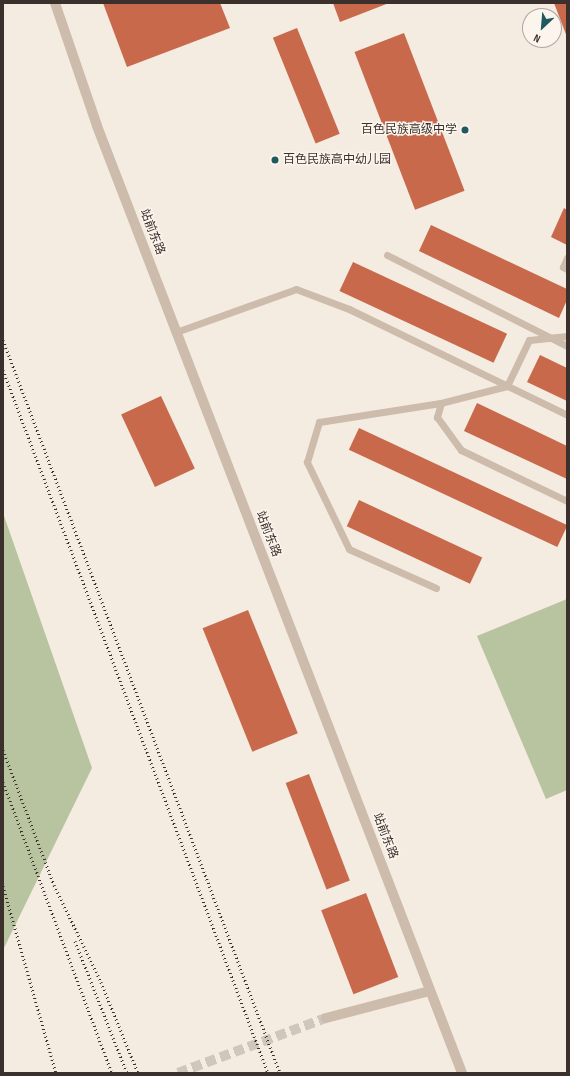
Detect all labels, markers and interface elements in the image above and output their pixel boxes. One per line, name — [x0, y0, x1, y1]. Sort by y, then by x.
north arrow — [522, 8, 562, 48]
text: N — [531, 31, 542, 45]
place label: 百色民族高级中学 — [361, 123, 457, 137]
marker: 百色民族高级中学 — [460, 125, 470, 135]
place label: 百色民族高中幼儿园 — [283, 153, 391, 167]
marker: 百色民族高中幼儿园 — [270, 155, 280, 165]
street label: 站前东路 — [137, 207, 167, 257]
street label: 站前东路 — [253, 509, 283, 559]
street label: 站前东路 — [370, 811, 400, 861]

